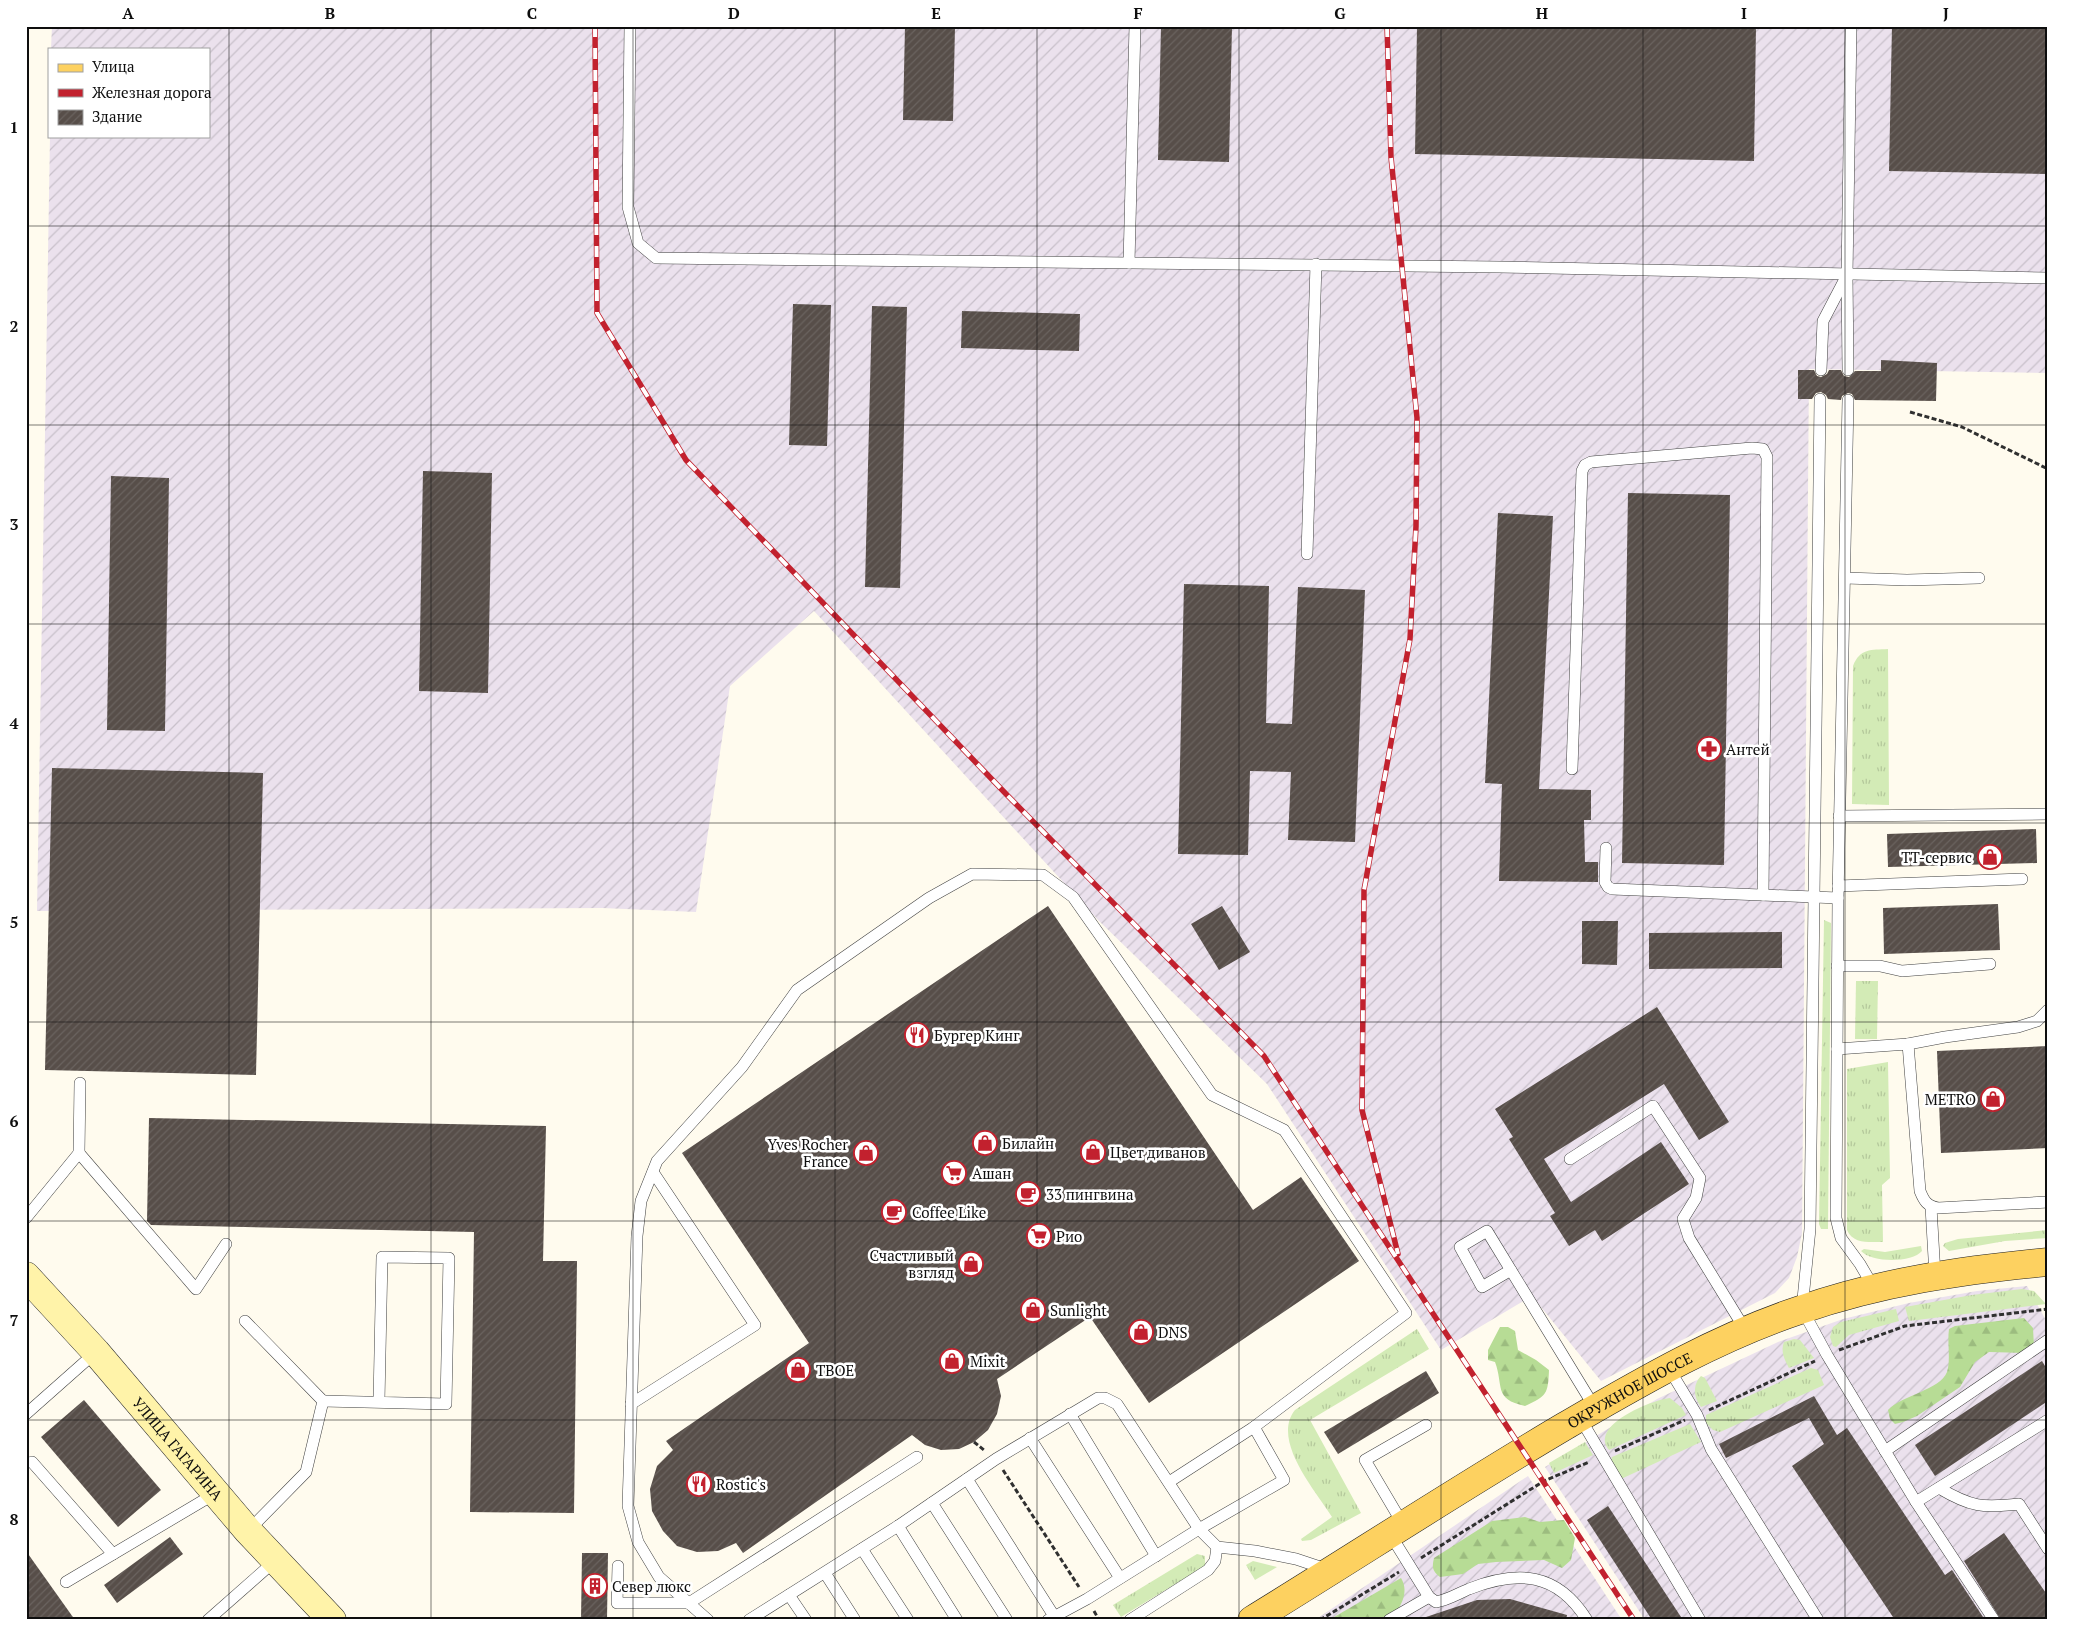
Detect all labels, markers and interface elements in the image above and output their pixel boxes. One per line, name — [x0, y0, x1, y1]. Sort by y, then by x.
text: A — [122, 2, 134, 24]
text: B — [325, 2, 335, 24]
text: C — [527, 2, 537, 24]
text: D — [728, 2, 740, 24]
text: E — [931, 2, 941, 24]
text: F — [1133, 2, 1143, 24]
text: G — [1334, 2, 1346, 24]
text: H — [1536, 2, 1548, 24]
text: I — [1741, 2, 1747, 24]
text: J — [1943, 2, 1949, 24]
legend — [48, 48, 210, 138]
text: Улица — [92, 56, 135, 76]
text: Железная дорога — [92, 82, 212, 102]
text: Здание — [92, 106, 142, 126]
text: 1 — [9, 116, 19, 138]
text: 2 — [9, 315, 19, 337]
text: 3 — [9, 513, 19, 535]
text: 4 — [9, 712, 19, 734]
pharmacy icon: Антей — [1696, 736, 1722, 762]
place label: Антей — [1726, 739, 1770, 759]
shop icon: ТТ-сервис — [1977, 844, 2003, 870]
place label: ТТ-сервис — [1901, 847, 1972, 867]
text: 5 — [9, 911, 19, 933]
restaurant icon: Бургер Кинг — [904, 1022, 930, 1048]
place label: Бургер Кинг — [934, 1025, 1020, 1045]
shop icon: METRO — [1980, 1086, 2006, 1112]
place label: METRO — [1925, 1089, 1976, 1109]
text: 6 — [9, 1110, 19, 1132]
shop icon: Билайн — [972, 1130, 998, 1156]
place label: Билайн — [1002, 1133, 1054, 1153]
place label: Yves Rocher France — [767, 1134, 848, 1171]
shop icon: Цвет диванов — [1080, 1139, 1106, 1165]
shop icon: Yves Rocher France — [853, 1140, 879, 1166]
place label: Цвет диванов — [1110, 1142, 1206, 1162]
supermarket icon: Ашан — [941, 1160, 967, 1186]
place label: Ашан — [972, 1163, 1011, 1183]
cafe icon: 33 пингвина — [1015, 1181, 1041, 1207]
place label: 33 пингвина — [1046, 1184, 1134, 1204]
cafe icon: Coffee Like — [881, 1199, 907, 1225]
place label: Coffee Like — [912, 1202, 986, 1222]
supermarket icon: Рио — [1026, 1223, 1052, 1249]
place label: Рио — [1056, 1226, 1082, 1246]
place label: Счастливый взгляд — [870, 1245, 954, 1282]
shop icon: Счастливый взгляд — [958, 1251, 984, 1277]
shop icon: Sunlight — [1020, 1297, 1046, 1323]
place label: Sunlight — [1050, 1300, 1107, 1320]
text: 7 — [9, 1309, 19, 1331]
shop icon: DNS — [1128, 1319, 1154, 1345]
place label: DNS — [1158, 1322, 1188, 1342]
street label: ОКРУЖНОЕ ШОССЕ — [1563, 1347, 1695, 1433]
shop icon: Mixit — [939, 1348, 965, 1374]
place label: Mixit — [970, 1351, 1006, 1371]
shop icon: ТВОЕ — [785, 1357, 811, 1383]
place label: ТВОЕ — [816, 1360, 854, 1380]
street label: УЛИЦА ГАГАРИНА — [128, 1393, 228, 1505]
restaurant icon: Rostic's — [686, 1471, 712, 1497]
place label: Rostic's — [716, 1474, 766, 1494]
text: 8 — [9, 1508, 19, 1530]
building icon: Север люкс — [582, 1573, 608, 1599]
place label: Север люкс — [612, 1576, 691, 1596]

